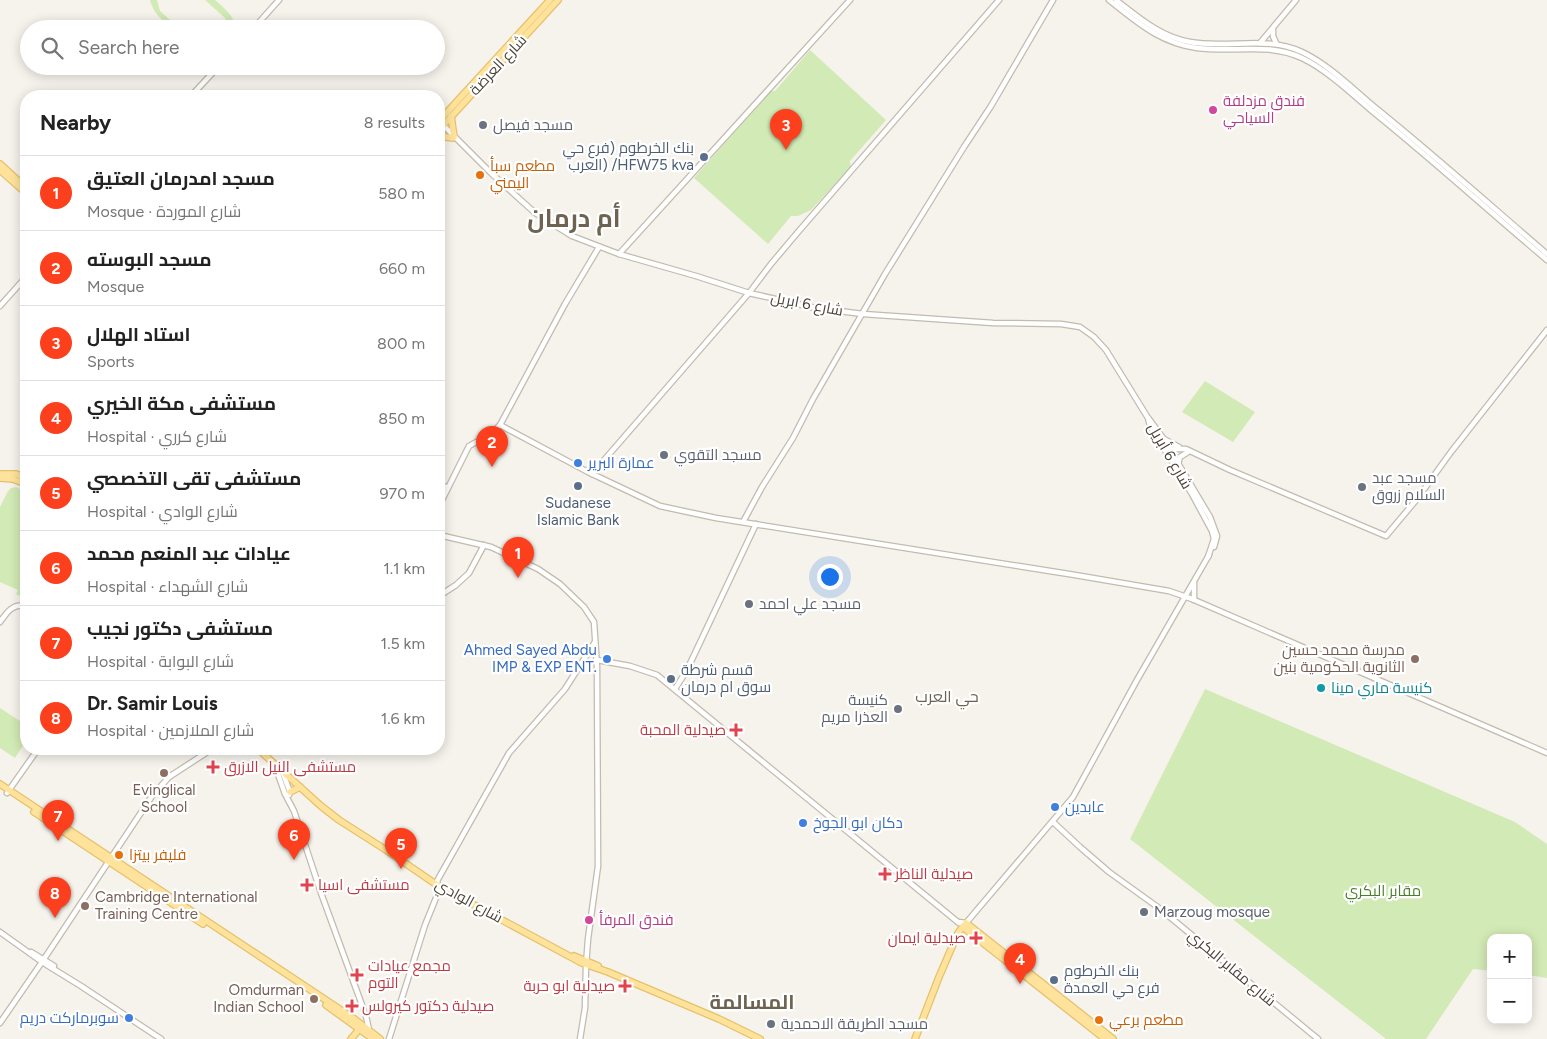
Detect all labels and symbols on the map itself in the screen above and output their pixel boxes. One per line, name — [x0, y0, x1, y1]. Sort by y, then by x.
street label: شارع العرضة — [466, 31, 532, 100]
place label: فندق مزدلفة السياحي — [1223, 92, 1305, 130]
marker: فندق مزدلفة السياحي — [1207, 104, 1219, 116]
pin: 3 — [770, 109, 802, 150]
place label: مسجد فيصل — [493, 116, 573, 135]
marker: مسجد فيصل — [477, 119, 489, 131]
place label: بنك الخرطوم (فرع حي العرب) /HFW75 kva — [563, 139, 694, 174]
marker: بنك الخرطوم (فرع حي العرب) /HFW75 kva — [698, 151, 710, 163]
place label: مطعم سبأ اليمني — [490, 156, 555, 195]
marker: مطعم سبأ اليمني — [474, 169, 486, 181]
district label: أم درمان — [527, 202, 621, 236]
street label: شارع 6 ابريل — [769, 288, 845, 322]
street label: شارع 6 أبريل — [1142, 419, 1197, 493]
pin: 2 — [476, 426, 508, 467]
place label: مسجد التقوي — [674, 446, 762, 467]
marker: مسجد التقوي — [658, 449, 670, 461]
place label: عمارة البرير — [587, 454, 655, 472]
marker: عمارة البرير — [572, 457, 584, 469]
place label: مسجد عبد السلام زروق — [1372, 469, 1445, 505]
marker: Sudanese Islamic Bank — [572, 480, 584, 492]
marker: مسجد عبد السلام زروق — [1356, 481, 1368, 493]
place label: Sudanese Islamic Bank — [537, 494, 620, 529]
pin: 1 — [502, 537, 534, 578]
your location — [817, 564, 843, 590]
place label: مسجد علي احمد — [759, 595, 861, 616]
marker: مسجد علي احمد — [743, 598, 755, 610]
place label: Ahmed Sayed Abdu IMP & EXP ENT. — [464, 641, 597, 676]
place label: مدرسة محمد حسين الثانوية الحكومية بنين — [1273, 641, 1405, 677]
marker: Ahmed Sayed Abdu IMP & EXP ENT. — [601, 653, 613, 665]
marker: مدرسة محمد حسين الثانوية الحكومية بنين — [1409, 653, 1421, 665]
place label: قسم شرطة سوق ام درمان — [681, 661, 771, 697]
marker: قسم شرطة سوق ام درمان — [665, 673, 677, 685]
place label: كنيسة ماري مينا — [1331, 679, 1433, 700]
marker: كنيسة ماري مينا — [1315, 682, 1327, 694]
district label: حي العرب — [915, 687, 979, 710]
place label: كنيسة العذرا مريم — [821, 691, 888, 727]
marker: كنيسة العذرا مريم — [892, 703, 904, 715]
place label: صيدلية المحبة — [640, 721, 726, 739]
marker: صيدلية المحبة — [730, 724, 742, 736]
place label: مستشفى النيل الازرق — [224, 758, 356, 777]
marker: مستشفى النيل الازرق — [206, 760, 220, 774]
marker: Evinglical School — [158, 767, 170, 779]
place label: Evinglical School — [132, 781, 196, 816]
place label: عابدين — [1065, 798, 1105, 817]
pin: 7 — [42, 800, 74, 841]
marker: عابدين — [1049, 801, 1061, 813]
place label: دكان ابو الجوخ — [813, 814, 903, 834]
marker: دكان ابو الجوخ — [797, 817, 809, 829]
pin: 6 — [278, 819, 310, 860]
pin: 5 — [385, 828, 417, 869]
place label: فليفر بيتزا — [129, 846, 186, 864]
marker: فليفر بيتزا — [113, 849, 125, 861]
place label: صيدلية الناظر — [894, 865, 973, 883]
marker: صيدلية الناظر — [879, 868, 891, 880]
street label: شارع الوادي — [431, 875, 506, 930]
place label: مستشفى اسيا — [318, 876, 410, 895]
pin: 8 — [39, 877, 71, 918]
marker: مستشفى اسيا — [300, 878, 314, 892]
park label: مقابر البكري — [1345, 882, 1421, 903]
place label: Cambridge International Training Centre — [95, 888, 258, 923]
marker: Cambridge International Training Centre — [79, 900, 91, 912]
place label: Marzoug mosque — [1154, 903, 1270, 921]
marker: Marzoug mosque — [1138, 906, 1150, 918]
place label: فندق المرفأ — [599, 910, 674, 930]
marker: فندق المرفأ — [583, 914, 595, 926]
street label: شارع مقابر البكري — [1183, 926, 1280, 1012]
place label: صيدلية ايمان — [888, 929, 966, 948]
marker: صيدلية ايمان — [970, 932, 982, 944]
pin: 4 — [1004, 943, 1036, 984]
place label: مجمع عيادات التوم — [368, 957, 451, 993]
place label: بنك الخرطوم فرع حي العمدة — [1064, 962, 1160, 1000]
marker: مجمع عيادات التوم — [350, 968, 364, 982]
marker: بنك الخرطوم فرع حي العمدة — [1048, 974, 1060, 986]
place label: صيدلية ابو حربة — [523, 977, 615, 995]
marker: صيدلية ابو حربة — [619, 980, 631, 992]
place label: Omdurman Indian School — [213, 981, 304, 1016]
district label: المسالمة — [710, 990, 794, 1014]
marker: Omdurman Indian School — [308, 993, 320, 1005]
place label: صيدلية دكتور كيرولس — [362, 997, 494, 1016]
marker: صيدلية دكتور كيرولس — [346, 1000, 358, 1012]
place label: سوبرماركت دريم — [20, 1009, 119, 1028]
place label: مطعم برعي — [1109, 1011, 1184, 1032]
marker: سوبرماركت دريم — [123, 1012, 135, 1024]
marker: مطعم برعي — [1093, 1014, 1105, 1026]
place label: مسجد الطريقة الاحمدية — [781, 1015, 928, 1033]
marker: مسجد الطريقة الاحمدية — [765, 1018, 777, 1030]

